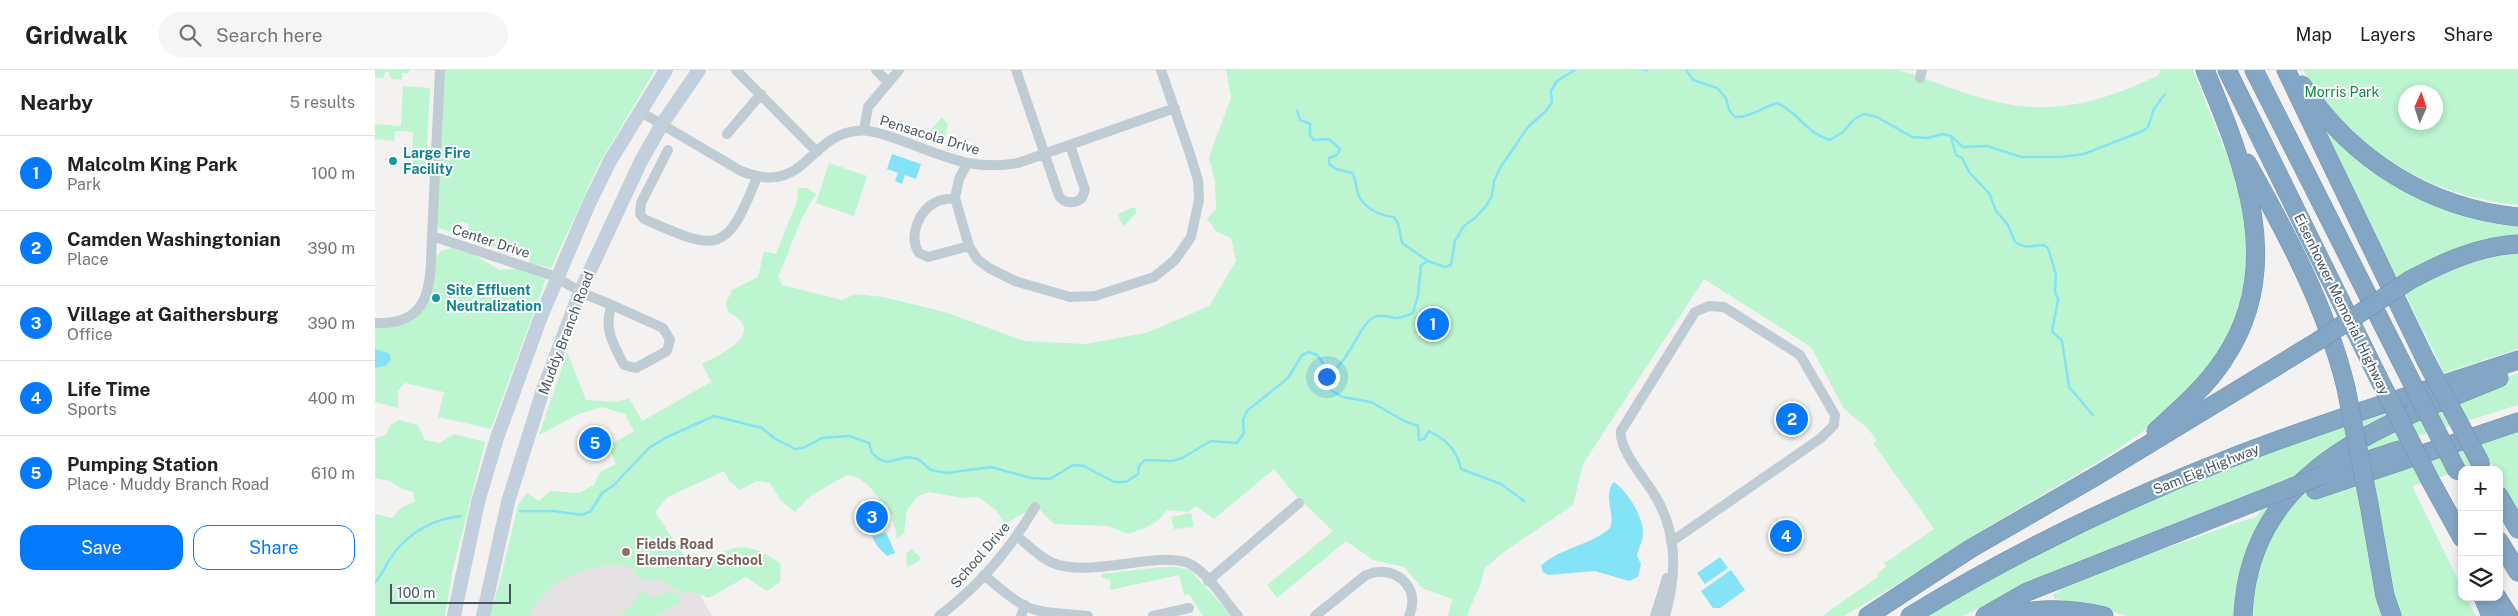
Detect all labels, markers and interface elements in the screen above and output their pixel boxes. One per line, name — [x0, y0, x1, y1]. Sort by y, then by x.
search box — [158, 12, 508, 57]
text: Gridwalk — [25, 21, 128, 49]
icon: search — [176, 21, 204, 49]
text: Search here — [216, 24, 323, 46]
text: Map — [2296, 24, 2332, 45]
text: Layers — [2360, 24, 2416, 45]
text: Share — [2444, 24, 2493, 45]
park label: Morris Park — [2305, 84, 2380, 100]
north arrow — [2398, 85, 2443, 130]
text: Nearby — [20, 90, 93, 115]
text: 5 results — [290, 93, 355, 112]
street label: Pensacola Drive — [878, 112, 982, 158]
place label: Large Fire Facility — [403, 145, 471, 177]
text: Malcolm King Park — [67, 153, 238, 175]
marker: Large Fire Facility — [387, 155, 399, 167]
text: 1 — [33, 164, 39, 183]
text: 100 m — [311, 164, 355, 183]
text: Park — [67, 175, 101, 194]
street label: Eisenhower Memorial Highway — [2291, 211, 2393, 398]
street label: Center Drive — [450, 221, 532, 261]
text: Camden Washingtonian — [67, 228, 281, 250]
text: 2 — [31, 239, 41, 258]
text: 390 m — [308, 239, 355, 258]
text: Place — [67, 250, 109, 269]
street label: Muddy Branch Road — [535, 269, 597, 397]
place label: Site Effluent Neutralization — [446, 282, 541, 314]
marker: Site Effluent Neutralization — [430, 292, 442, 304]
text: Village at Gaithersburg — [67, 303, 279, 325]
pin: 1 — [1417, 305, 1449, 343]
text: 3 — [31, 314, 41, 333]
text: 390 m — [308, 314, 355, 333]
text: Office — [67, 325, 113, 344]
your location — [1314, 364, 1340, 390]
text: Life Time — [67, 378, 151, 400]
text: 4 — [31, 389, 41, 408]
text: 400 m — [308, 389, 355, 408]
text: Sports — [67, 400, 117, 419]
pin: 2 — [1776, 400, 1808, 438]
pin: 5 — [579, 424, 611, 462]
street label: Sam Eig Highway — [2151, 440, 2262, 498]
text: Pumping Station — [67, 453, 218, 475]
text: 5 — [31, 464, 41, 483]
text: 610 m — [311, 464, 355, 483]
map controls — [2458, 466, 2503, 601]
button: + — [2458, 466, 2503, 511]
text: Place · Muddy Branch Road — [67, 475, 269, 494]
pin: 3 — [856, 498, 888, 536]
button: − — [2458, 511, 2503, 556]
pin: 4 — [1770, 517, 1802, 555]
street label: School Drive — [947, 519, 1013, 591]
button: Save — [20, 525, 183, 570]
button: Share — [193, 525, 355, 570]
place label: Fields Road Elementary School — [636, 536, 763, 568]
marker: Fields Road Elementary School — [620, 546, 632, 558]
button: layers — [2458, 556, 2503, 601]
scale bar — [390, 581, 511, 604]
text: 100 m — [397, 585, 435, 601]

